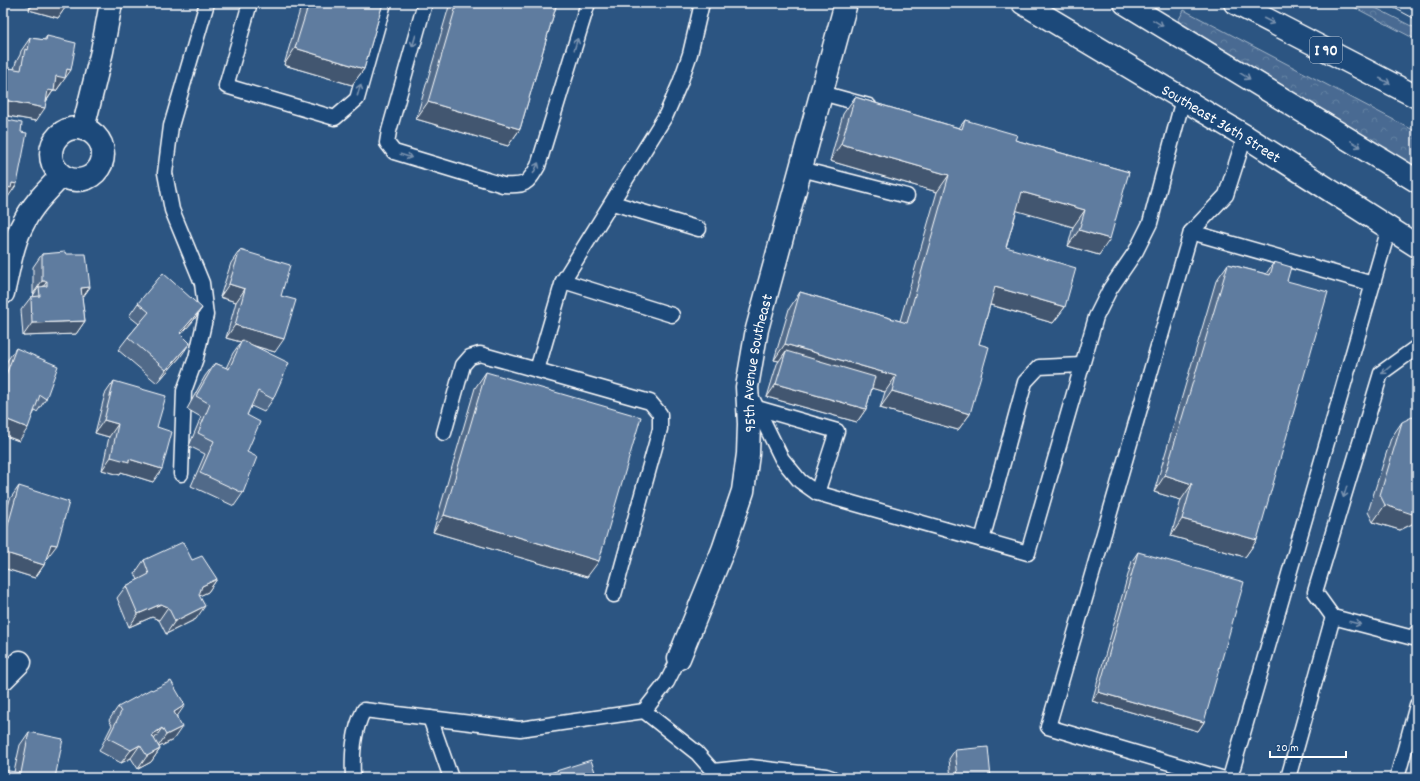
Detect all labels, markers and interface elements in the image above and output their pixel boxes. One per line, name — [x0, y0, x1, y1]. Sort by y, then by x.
one-way arrow — [1263, 18, 1275, 25]
one-way arrow — [1152, 20, 1164, 28]
one-way arrow — [410, 34, 417, 47]
one-way arrow — [573, 37, 580, 50]
road number: I 90 — [1310, 37, 1342, 63]
one-way arrow — [1239, 72, 1250, 80]
one-way arrow — [1379, 77, 1391, 85]
street label: Southeast 36th Street — [1156, 80, 1285, 170]
one-way arrow — [356, 83, 364, 96]
one-way arrow — [1350, 140, 1362, 148]
one-way arrow — [399, 153, 412, 160]
one-way arrow — [533, 162, 540, 174]
street label: 95th Avenue Southeast — [738, 292, 780, 433]
one-way arrow — [1381, 365, 1391, 374]
one-way arrow — [1341, 485, 1348, 498]
one-way arrow — [1348, 619, 1361, 627]
scale bar — [1270, 733, 1346, 759]
text: 20 m — [1276, 740, 1299, 757]

